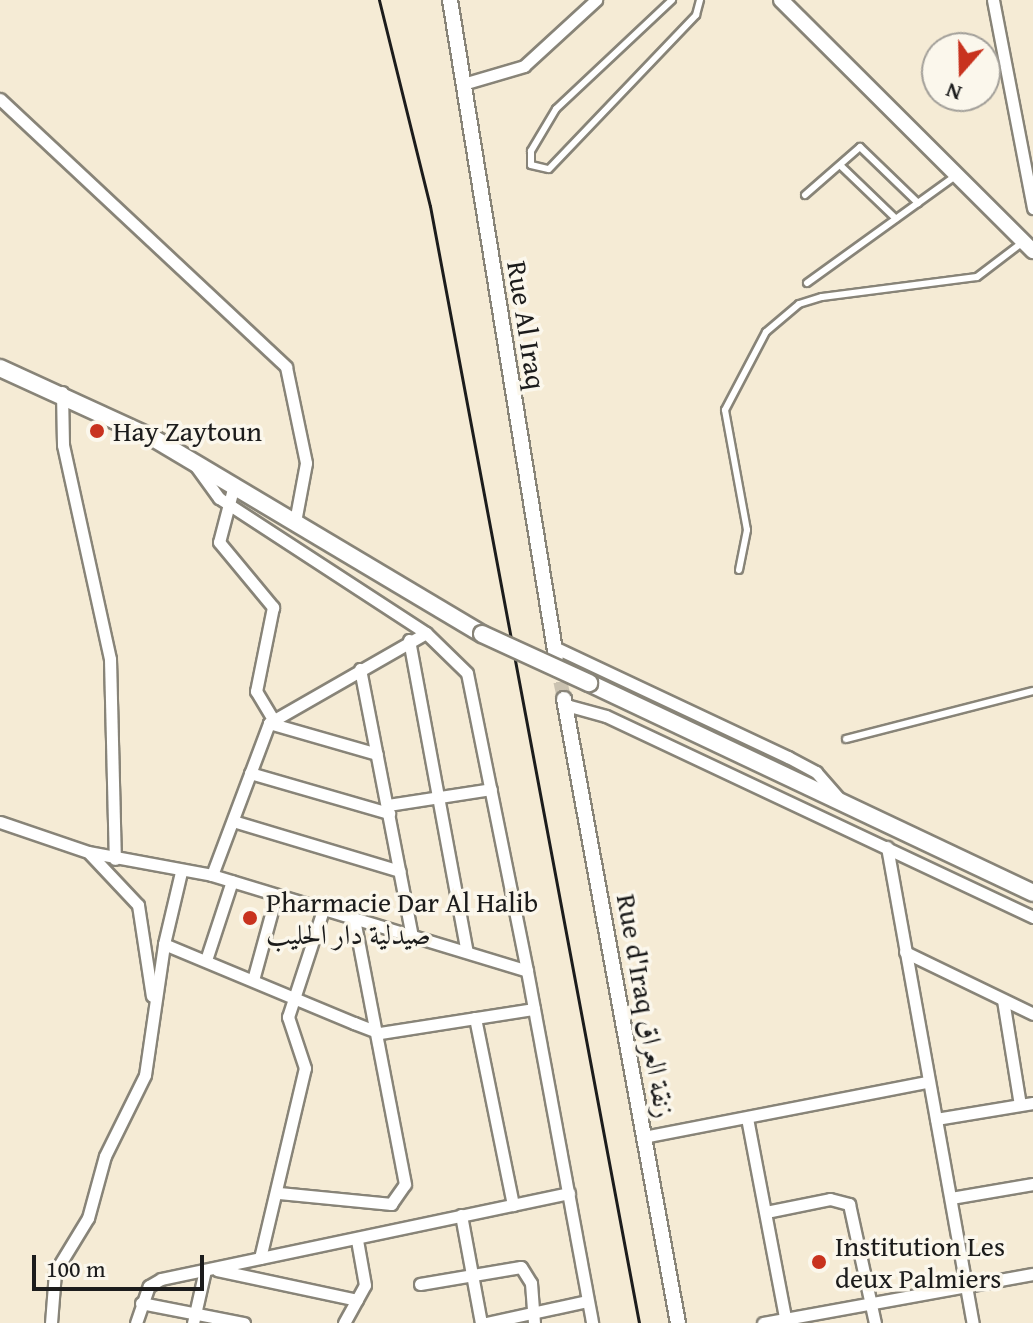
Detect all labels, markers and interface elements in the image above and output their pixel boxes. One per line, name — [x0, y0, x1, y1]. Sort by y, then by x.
north arrow — [921, 32, 1001, 112]
text: N — [941, 75, 966, 110]
street label: Rue Al Iraq — [500, 258, 554, 392]
place label: Hay Zaytoun — [113, 414, 262, 448]
marker: Hay Zaytoun — [88, 422, 106, 440]
place label: Pharmacie Dar Al Halib صيدلية دار الحليب — [266, 885, 538, 951]
street label: Rue d'Iraq زنقة العراق — [610, 891, 682, 1121]
marker: Pharmacie Dar Al Halib صيدلية دار الحليب — [241, 909, 259, 927]
place label: Institution Les deux Palmiers — [835, 1229, 1005, 1295]
scale bar — [36, 1239, 208, 1289]
text: 100 m — [46, 1251, 106, 1286]
marker: Institution Les deux Palmiers — [810, 1253, 828, 1271]

